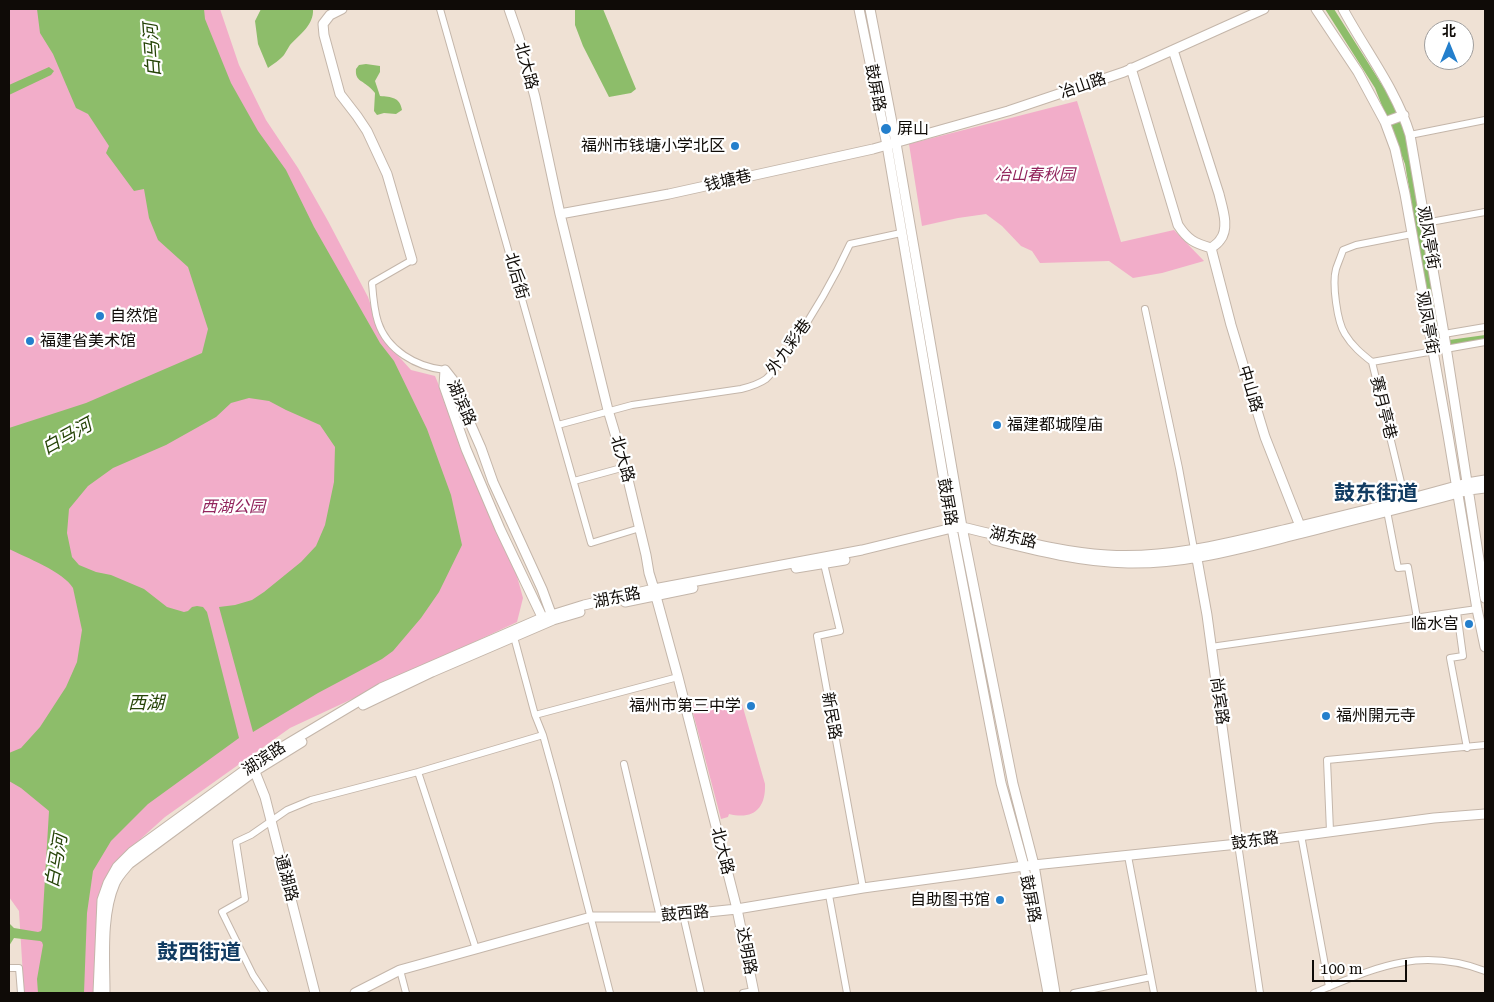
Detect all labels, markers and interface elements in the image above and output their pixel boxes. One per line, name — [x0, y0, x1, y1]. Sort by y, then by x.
north arrow — [1424, 20, 1474, 70]
water label: 白马河 — [140, 22, 166, 78]
text: 北 — [1442, 23, 1456, 39]
street label: 北大路 — [511, 40, 541, 92]
street label: 鼓屏路 — [861, 63, 889, 113]
street label: 冶山路 — [1057, 69, 1109, 103]
place label: 屏山 — [897, 119, 929, 139]
marker: 屏山 — [879, 122, 893, 136]
place label: 福州市钱塘小学北区 — [581, 136, 725, 156]
marker: 福州市钱塘小学北区 — [729, 140, 741, 152]
park label: 冶山春秋园 — [995, 165, 1075, 185]
street label: 钱塘巷 — [702, 166, 754, 196]
street label: 观风亭街 — [1413, 205, 1443, 271]
street label: 北后街 — [500, 250, 532, 302]
street label: 观凤亭街 — [1412, 290, 1442, 356]
place label: 自然馆 — [110, 306, 158, 326]
marker: 自然馆 — [94, 310, 106, 322]
street label: 外九彩巷 — [762, 315, 816, 379]
place label: 福建省美术馆 — [40, 331, 136, 351]
marker: 福建省美术馆 — [24, 335, 36, 347]
street label: 中山路 — [1234, 363, 1266, 415]
street label: 赛月亭巷 — [1366, 375, 1400, 441]
street label: 湖滨路 — [442, 377, 480, 429]
water label: 白马河 — [38, 414, 96, 460]
place label: 福建都城隍庙 — [1007, 415, 1103, 435]
marker: 福建都城隍庙 — [991, 419, 1003, 431]
street label: 北大路 — [606, 433, 638, 485]
street label: 鼓屏路 — [933, 477, 961, 527]
district label: 鼓东街道 — [1334, 481, 1418, 507]
park label: 西湖公园 — [201, 497, 265, 517]
street label: 湖东路 — [987, 523, 1039, 553]
street label: 湖东路 — [592, 584, 642, 612]
place label: 临水宫 — [1411, 614, 1459, 634]
marker: 临水宫 — [1463, 618, 1475, 630]
street label: 尚宾路 — [1206, 676, 1232, 726]
street label: 新民路 — [817, 691, 845, 741]
water label: 西湖 — [128, 693, 164, 715]
place label: 福州市第三中学 — [629, 696, 741, 716]
marker: 福州市第三中学 — [745, 700, 757, 712]
place label: 福州開元寺 — [1336, 706, 1416, 726]
marker: 福州開元寺 — [1320, 710, 1332, 722]
street label: 湖滨路 — [239, 738, 289, 780]
street label: 北大路 — [707, 825, 737, 877]
street label: 鼓东路 — [1230, 828, 1280, 854]
water label: 白马河 — [42, 833, 72, 889]
street label: 通湖路 — [271, 852, 301, 904]
street label: 鼓屏路 — [1016, 874, 1044, 924]
place label: 自助图书馆 — [910, 890, 990, 910]
marker: 自助图书馆 — [994, 894, 1006, 906]
street label: 鼓西路 — [660, 902, 710, 926]
street label: 达明路 — [732, 926, 760, 976]
district label: 鼓西街道 — [157, 940, 241, 966]
scale bar — [1314, 950, 1409, 982]
text: 100 m — [1320, 960, 1363, 978]

